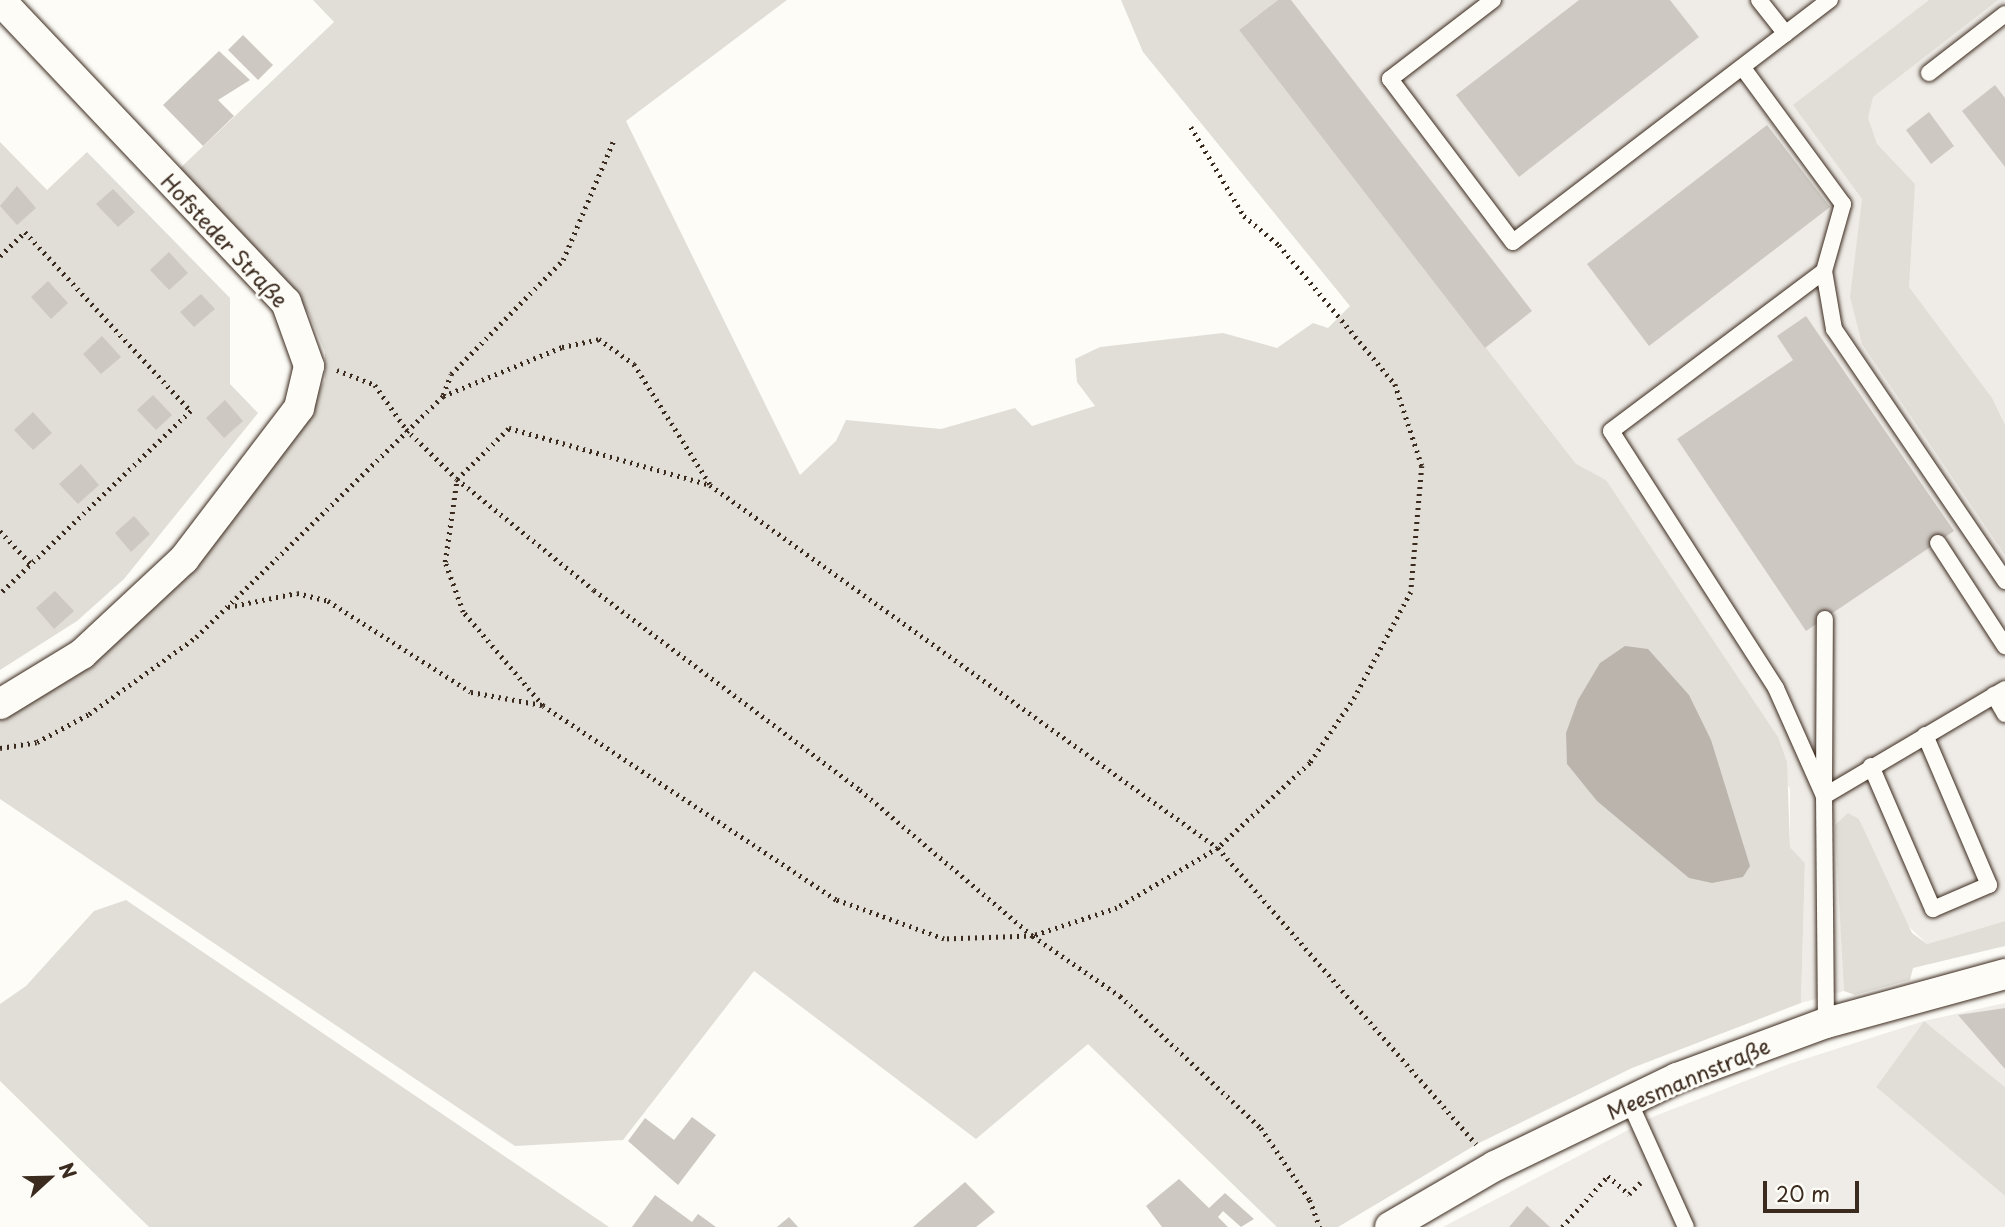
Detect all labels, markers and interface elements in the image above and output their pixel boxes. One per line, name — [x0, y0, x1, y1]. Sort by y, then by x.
street label: Hofsteder Straße — [156, 168, 294, 312]
street label: Meesmannstraße — [1603, 1032, 1773, 1124]
north arrow — [14, 1143, 84, 1213]
text: N — [53, 1158, 84, 1182]
scale bar — [1767, 1168, 1863, 1212]
text: 20 m — [1776, 1177, 1830, 1209]

